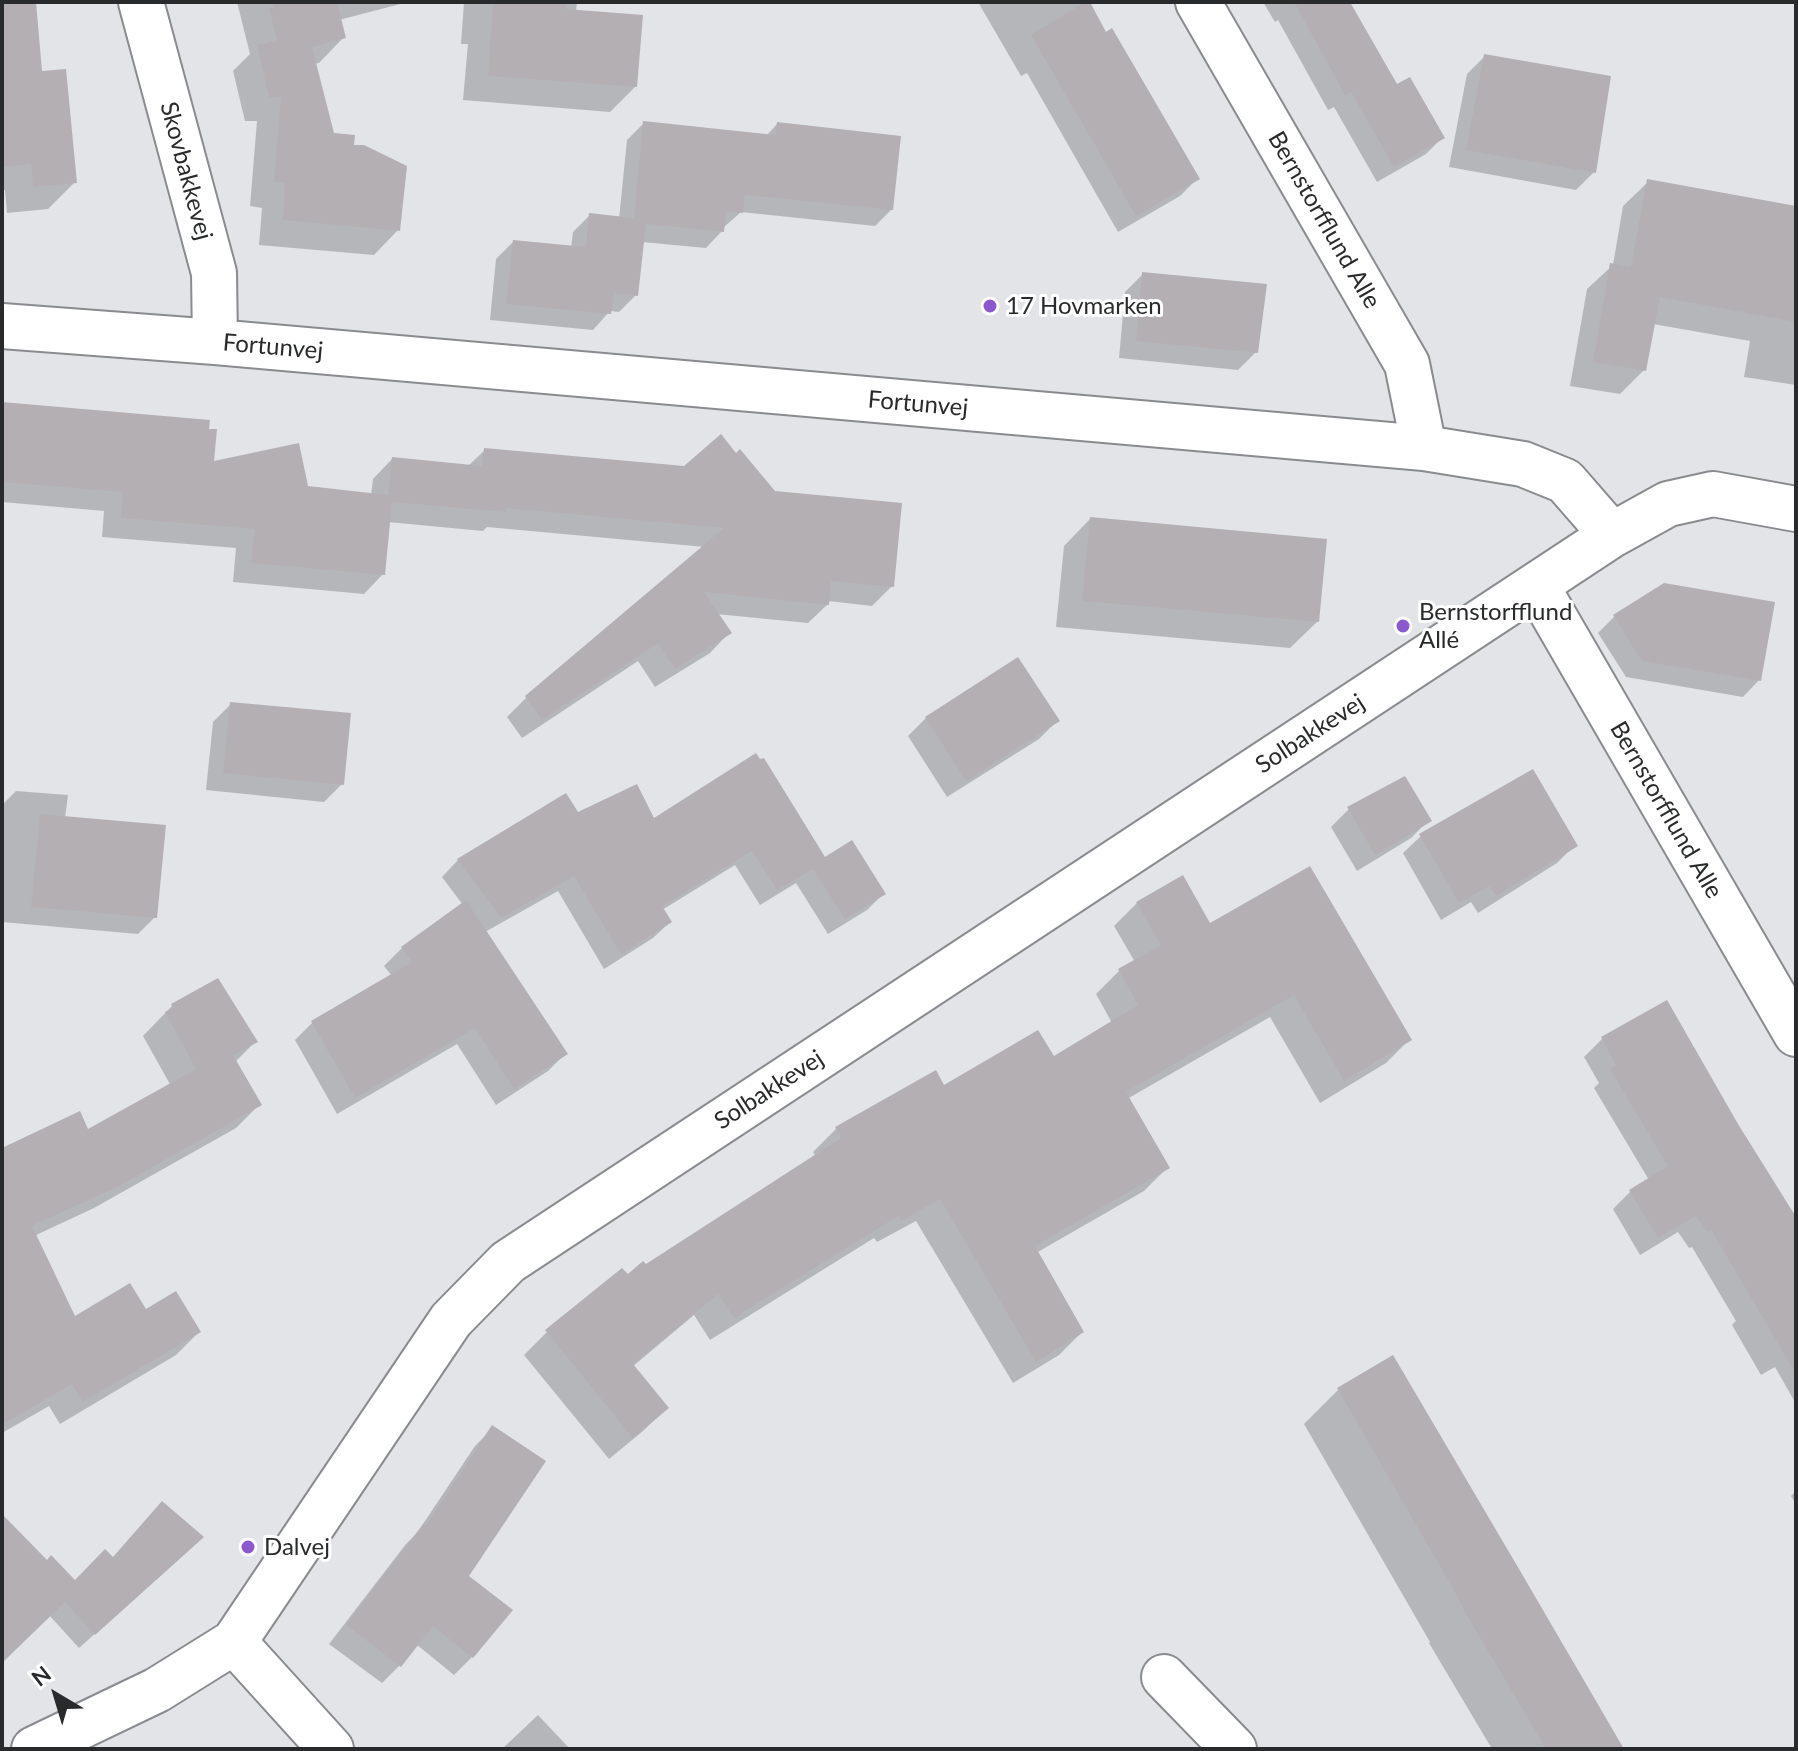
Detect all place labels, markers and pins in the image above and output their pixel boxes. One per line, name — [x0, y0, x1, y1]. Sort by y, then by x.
place label: 17 Hovmarken — [1006, 292, 1162, 320]
marker: 17 Hovmarken — [981, 297, 999, 315]
place label: Bernstorfflund Allé — [1419, 598, 1572, 654]
marker: Bernstorfflund Allé — [1394, 617, 1412, 635]
place label: Dalvej — [264, 1533, 330, 1561]
marker: Dalvej — [239, 1538, 257, 1556]

